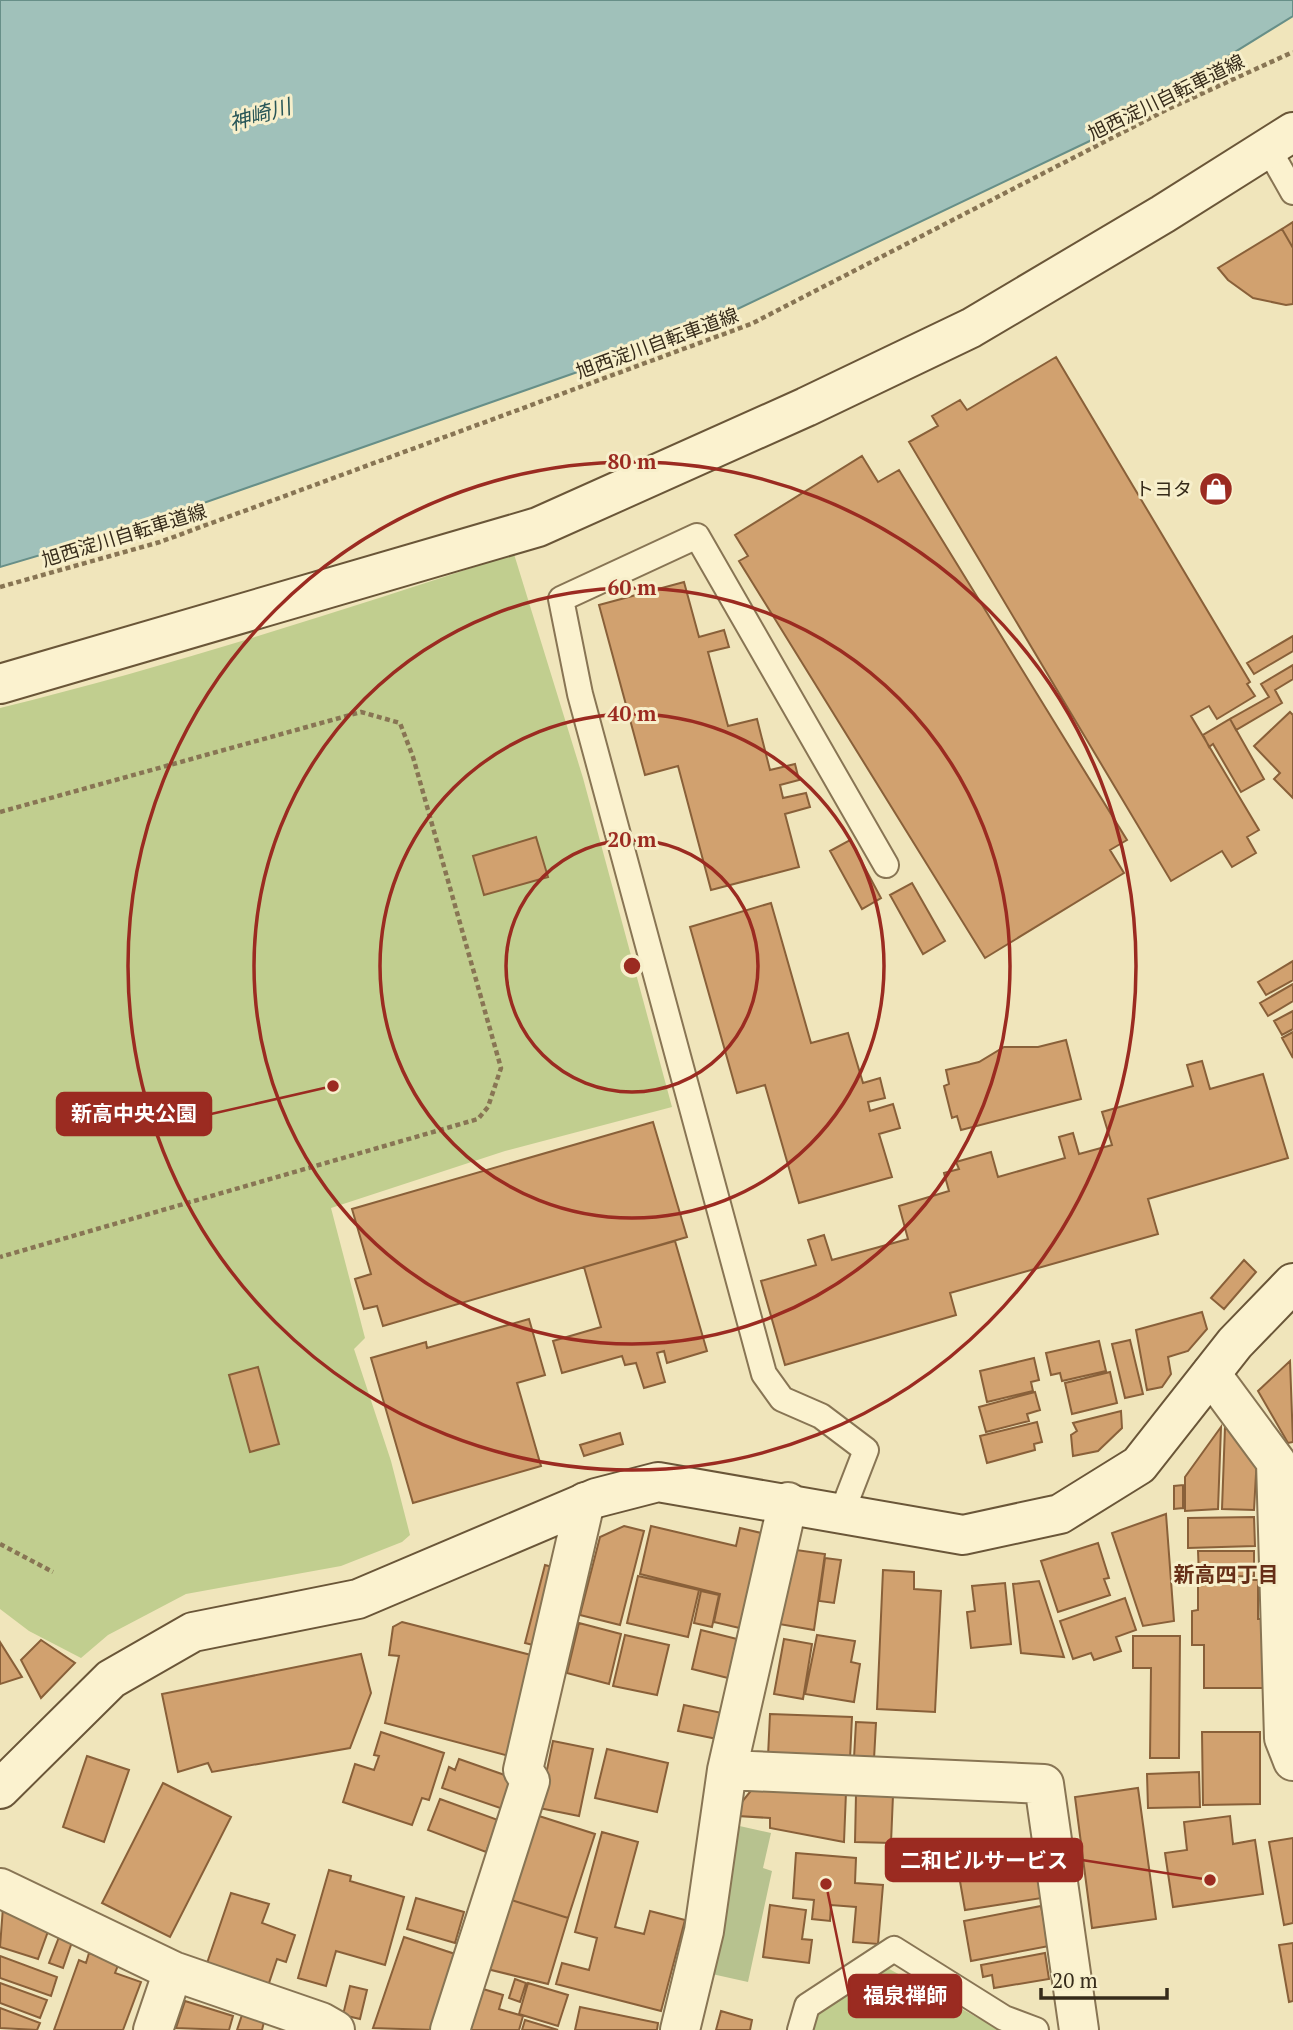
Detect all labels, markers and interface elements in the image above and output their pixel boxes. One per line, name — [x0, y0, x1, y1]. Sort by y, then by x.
street label: 旭西淀川自転車道線 — [1083, 48, 1248, 145]
water label: 神崎川 — [226, 91, 296, 136]
street label: 旭西淀川自転車道線 — [572, 302, 741, 384]
text: 80 m — [608, 447, 657, 475]
shop icon: トヨタ — [1197, 470, 1235, 508]
place label: トヨタ — [1135, 476, 1192, 501]
street label: 旭西淀川自転車道線 — [38, 498, 209, 571]
text: 60 m — [608, 573, 657, 601]
text: 40 m — [608, 699, 657, 727]
text: 20 m — [608, 825, 657, 853]
centre of rings — [620, 954, 644, 978]
callout: 新高中央公園 — [57, 1093, 211, 1135]
text: 新高中央公園 — [71, 1099, 197, 1127]
district label: 新高四丁目 — [1174, 1560, 1279, 1588]
callout: 二和ビルサービス — [886, 1839, 1082, 1881]
text: 二和ビルサービス — [900, 1846, 1068, 1874]
scale bar — [1041, 1956, 1167, 2000]
text: 20 m — [1052, 1966, 1098, 1994]
callout: 福泉禅師 — [849, 1975, 961, 2017]
text: 福泉禅師 — [863, 1981, 947, 2009]

